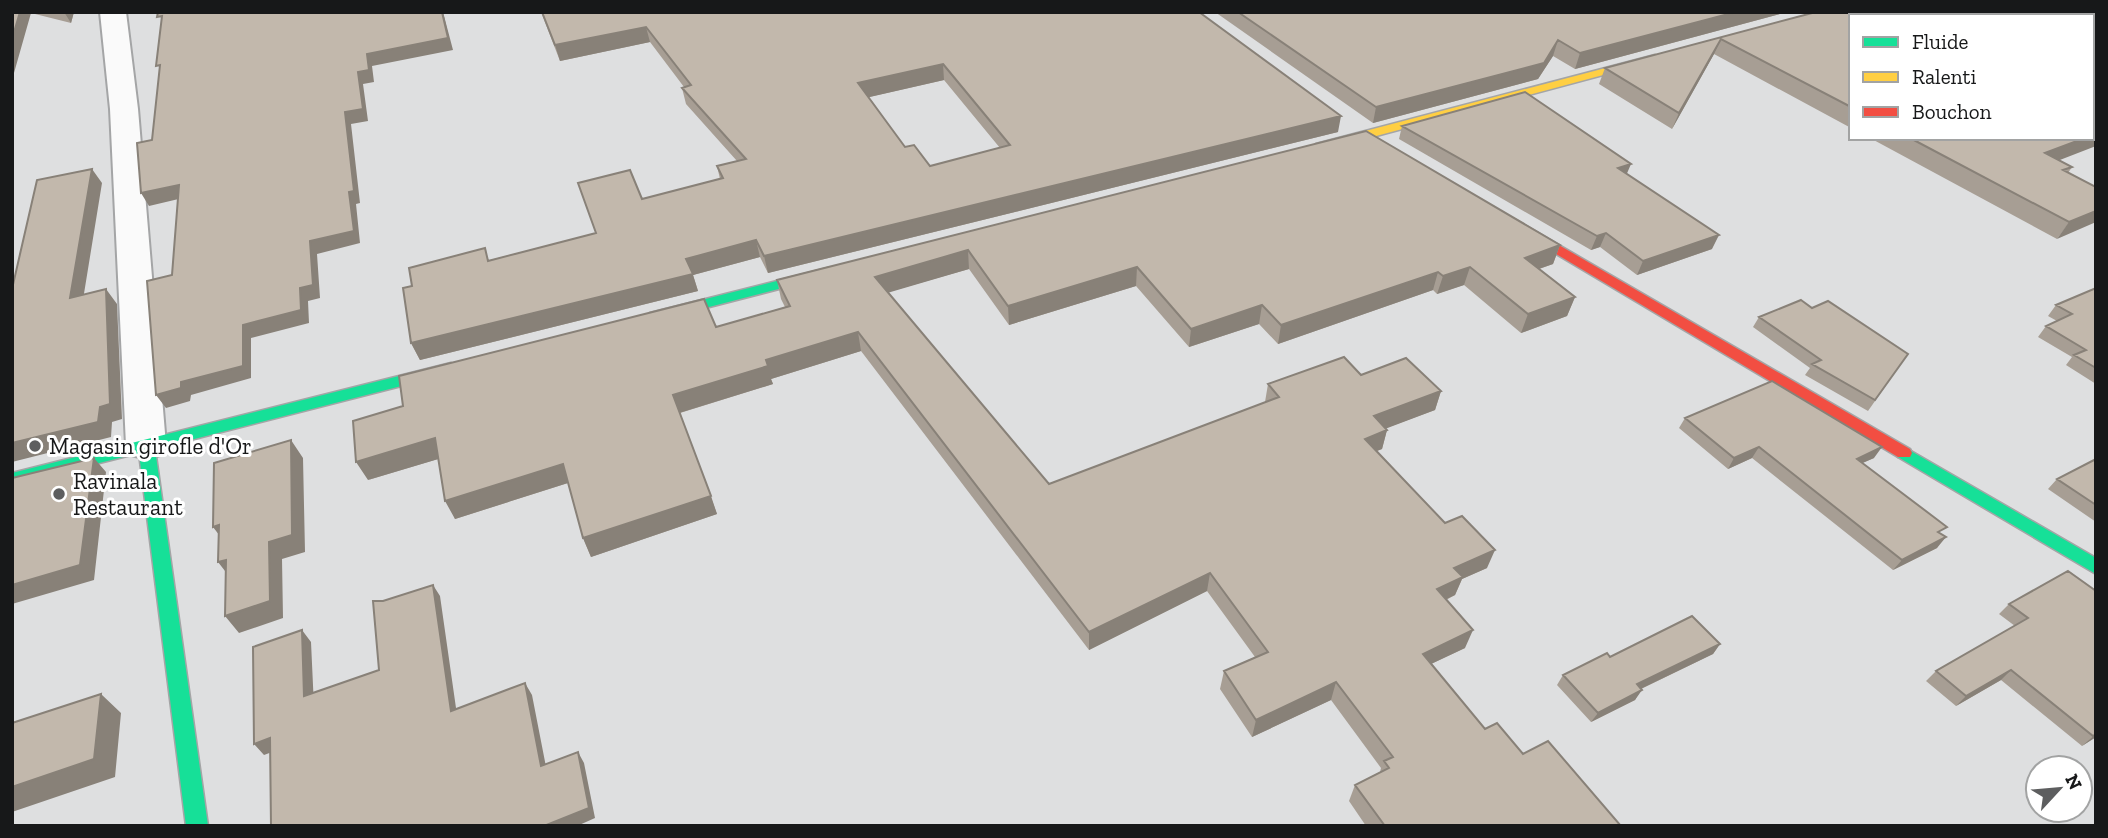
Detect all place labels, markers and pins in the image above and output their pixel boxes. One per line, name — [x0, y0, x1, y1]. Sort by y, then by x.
place label: Magasin girofle d'Or — [49, 432, 252, 460]
marker: Magasin girofle d'Or — [27, 438, 43, 454]
place label: Ravinala Restaurant — [73, 467, 183, 521]
marker: Ravinala Restaurant — [51, 486, 67, 502]

